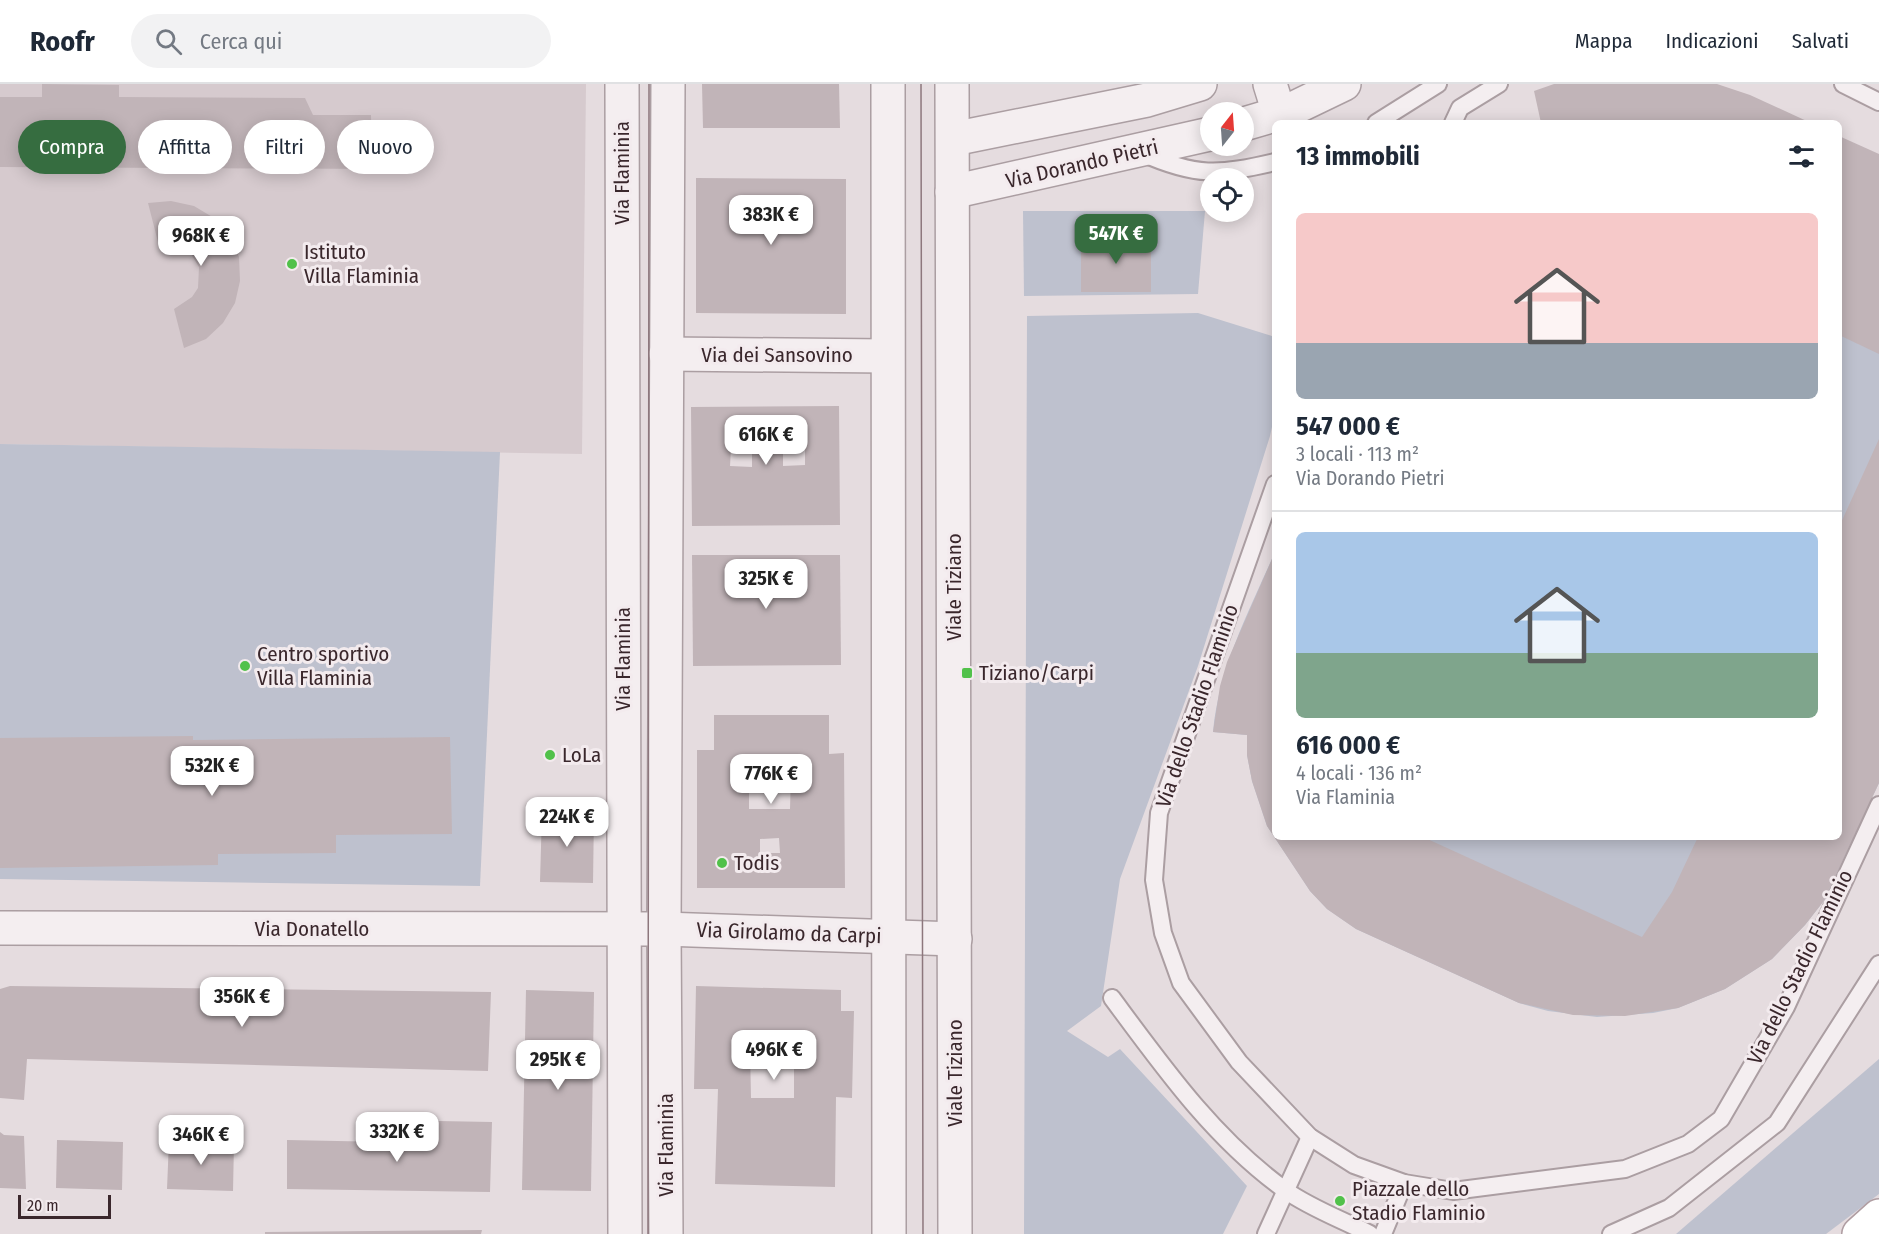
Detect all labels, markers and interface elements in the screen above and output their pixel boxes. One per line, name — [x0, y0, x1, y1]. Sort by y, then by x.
search box — [131, 14, 551, 68]
text: Roofr — [30, 25, 95, 58]
icon: search — [152, 25, 185, 58]
text: Cerca qui — [200, 28, 282, 55]
text: Mappa — [1575, 28, 1632, 54]
text: Indicazioni — [1665, 28, 1759, 54]
text: Salvati — [1792, 28, 1849, 54]
north arrow — [1200, 102, 1254, 156]
map controls — [1200, 102, 1254, 222]
chip: Compra — [18, 120, 126, 174]
chip: Affitta — [138, 120, 232, 174]
chip: Filtri — [244, 120, 325, 174]
chip: Nuovo — [337, 120, 434, 174]
street label: Via Flaminia — [609, 121, 635, 225]
street label: Via Dorando Pietri — [1003, 134, 1161, 194]
icon: filters — [1785, 140, 1818, 173]
text: 13 immobili — [1296, 141, 1420, 172]
button: locate — [1200, 168, 1254, 222]
pin: 383K € — [722, 195, 820, 246]
text: 383K € — [743, 202, 799, 226]
pin: 547K € — [1067, 214, 1165, 265]
pin: 968K € — [152, 216, 250, 267]
text: 547K € — [1089, 221, 1143, 245]
text: 968K € — [172, 223, 230, 247]
place label: Istituto Villa Flaminia — [304, 239, 419, 289]
icon: home — [1503, 252, 1611, 360]
marker: Istituto Villa Flaminia — [285, 257, 299, 271]
street label: Via dei Sansovino — [701, 342, 853, 368]
text: 547 000 € — [1296, 411, 1400, 442]
pin: 616K € — [717, 415, 815, 466]
text: 616K € — [739, 422, 793, 446]
text: 3 locali · 113 m² — [1296, 442, 1419, 466]
text: Via Dorando Pietri — [1296, 466, 1444, 490]
street label: Viale Tiziano — [941, 533, 967, 641]
pin: 325K € — [717, 559, 815, 610]
text: 325K € — [739, 566, 793, 590]
icon: home — [1503, 571, 1611, 679]
street label: Via dello Stadio Flaminio — [1150, 601, 1244, 811]
street label: Via Flaminia — [610, 607, 636, 711]
place label: Centro sportivo Villa Flaminia — [257, 641, 389, 691]
marker: Centro sportivo Villa Flaminia — [238, 659, 252, 673]
place label: Tiziano/Carpi — [979, 660, 1094, 686]
marker: Tiziano/Carpi — [960, 666, 974, 680]
text: 616 000 € — [1296, 730, 1400, 761]
place label: LoLa — [562, 742, 601, 768]
pin: 532K € — [163, 746, 261, 797]
marker: LoLa — [543, 748, 557, 762]
text: 532K € — [185, 753, 239, 777]
pin: 776K € — [722, 754, 820, 805]
text: 776K € — [744, 761, 798, 785]
text: 4 locali · 136 m² — [1296, 761, 1422, 785]
text: Via Flaminia — [1296, 785, 1395, 809]
pin: 224K € — [518, 797, 616, 848]
text: 224K € — [540, 804, 594, 828]
place label: Todis — [734, 850, 779, 876]
marker: Todis — [715, 856, 729, 870]
street label: Via dello Stadio Flaminio — [1742, 865, 1858, 1069]
street label: Via Donatello — [255, 916, 369, 942]
street label: Via Girolamo da Carpi — [696, 917, 882, 949]
pin: 356K € — [193, 977, 291, 1028]
text: 356K € — [214, 984, 270, 1008]
street label: Viale Tiziano — [942, 1019, 968, 1127]
pin: 496K € — [725, 1030, 823, 1081]
text: 496K € — [745, 1037, 803, 1061]
pin: 295K € — [509, 1040, 607, 1091]
text: 295K € — [530, 1047, 586, 1071]
street label: Via Flaminia — [653, 1093, 679, 1197]
pin: 332K € — [348, 1112, 446, 1163]
pin: 346K € — [152, 1115, 250, 1166]
text: 332K € — [370, 1119, 424, 1143]
text: 346K € — [173, 1122, 229, 1146]
place label: Piazzale dello Stadio Flaminio — [1352, 1176, 1486, 1226]
scale bar — [18, 1192, 111, 1220]
marker: Piazzale dello Stadio Flaminio — [1333, 1194, 1347, 1208]
text: 20 m — [27, 1196, 58, 1215]

